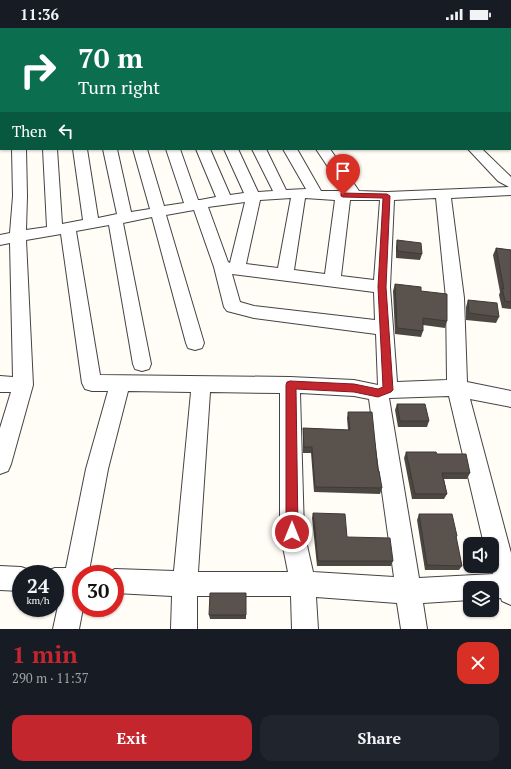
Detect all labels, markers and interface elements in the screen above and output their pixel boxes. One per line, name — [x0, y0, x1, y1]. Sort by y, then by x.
text: 11:36 — [20, 4, 59, 24]
text: 70 m — [78, 39, 143, 76]
icon: right — [12, 44, 64, 96]
text: Turn right — [78, 75, 160, 99]
icon: left — [55, 120, 77, 142]
text: Then — [12, 121, 47, 141]
pin — [326, 154, 360, 195]
icon: arrive — [332, 160, 354, 182]
position arrow — [271, 511, 313, 553]
map controls — [463, 537, 499, 617]
button: sound — [463, 537, 499, 573]
speed limit sign: 30 — [72, 565, 124, 617]
text: 24 — [27, 572, 49, 599]
button: layers — [463, 581, 499, 617]
text: km/h — [26, 594, 50, 607]
text: 1 min — [12, 638, 78, 670]
button: close — [457, 642, 499, 684]
text: 290 m · 11:37 — [12, 669, 89, 687]
button: Exit — [12, 715, 252, 761]
button: Share — [260, 715, 499, 761]

